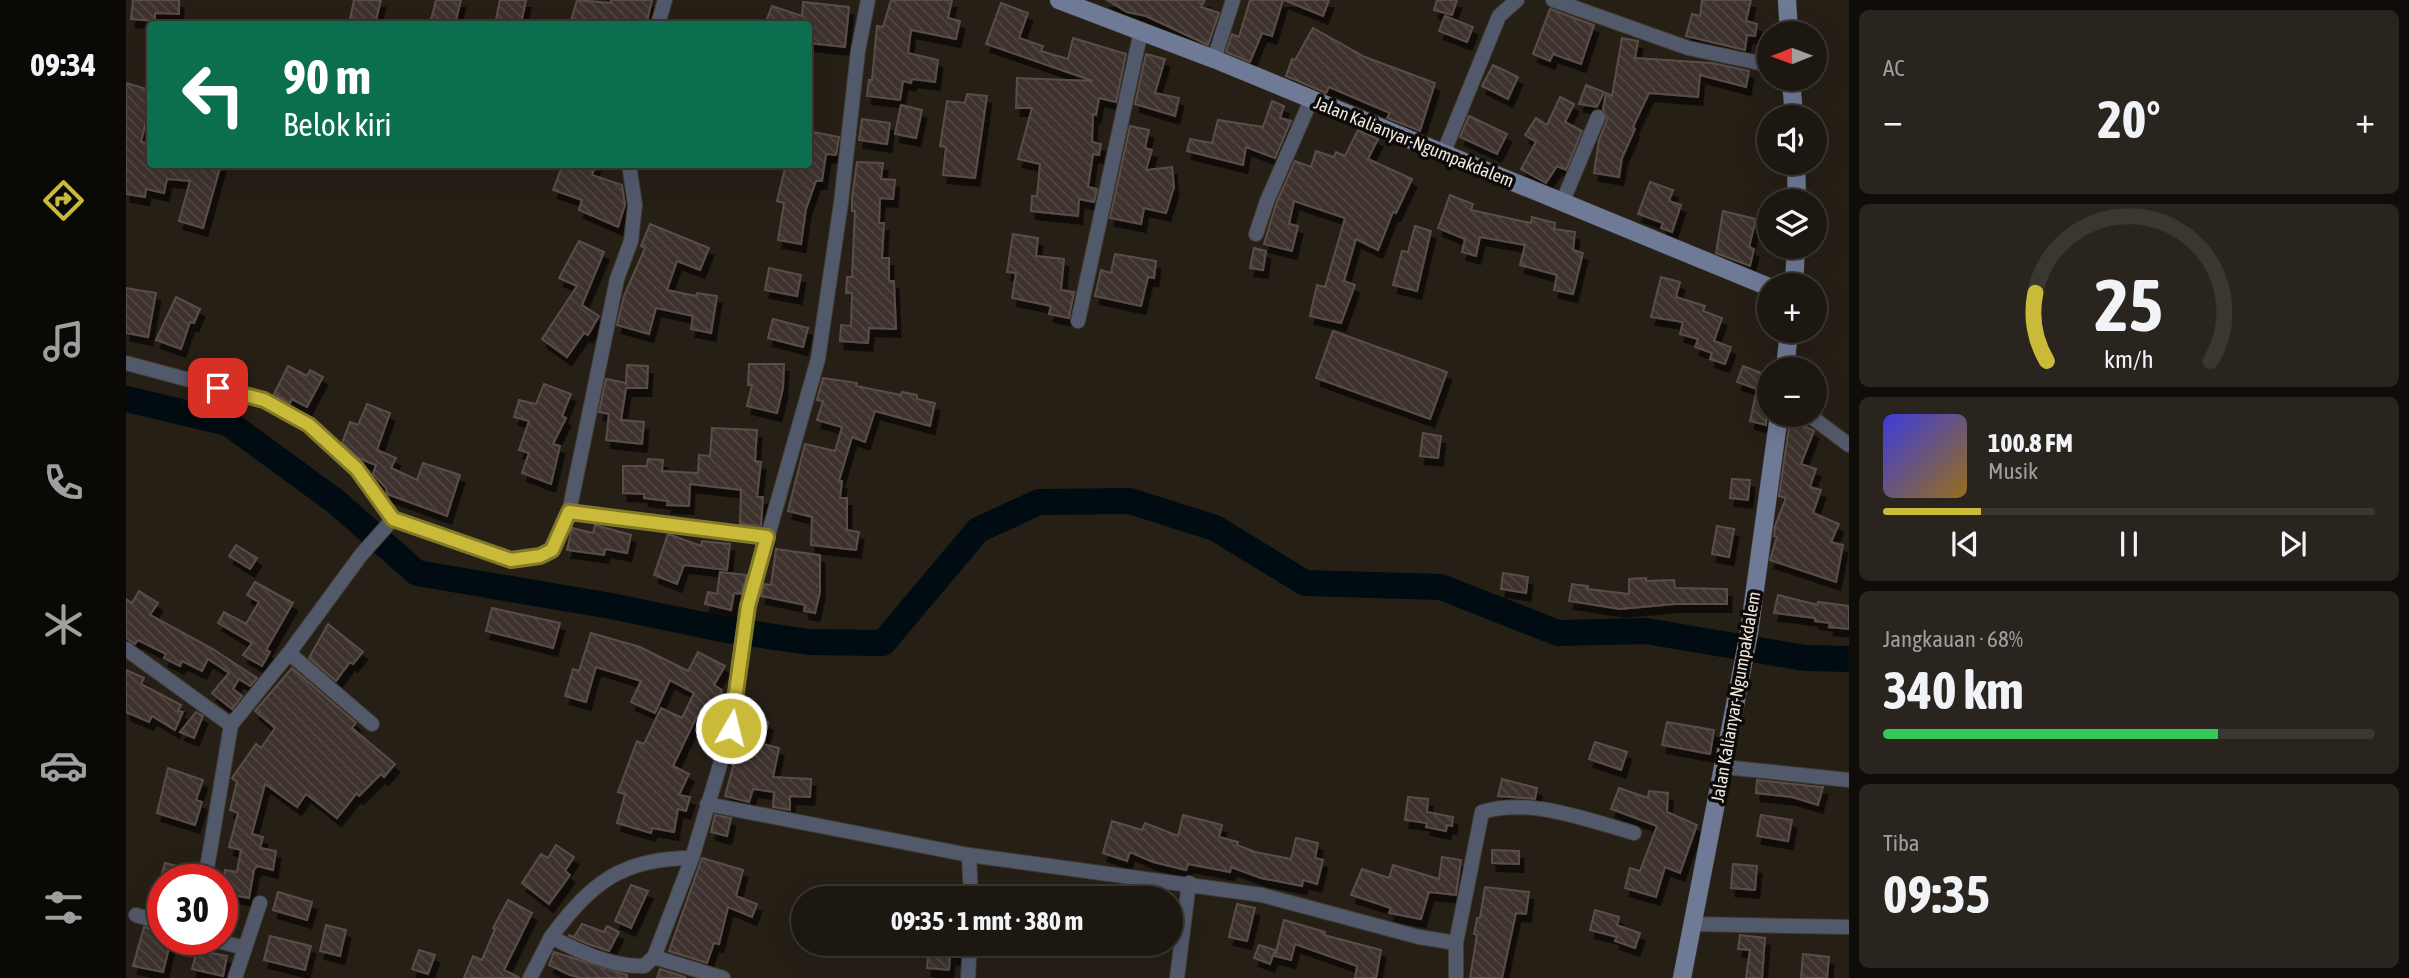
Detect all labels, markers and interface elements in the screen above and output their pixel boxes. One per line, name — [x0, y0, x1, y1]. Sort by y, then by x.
north arrow — [1757, 21, 1827, 91]
map controls — [1757, 21, 1827, 427]
text: 09:34 — [30, 46, 96, 83]
text: 90 m — [283, 48, 371, 104]
icon: left — [168, 49, 259, 140]
text: AC — [1883, 55, 1905, 81]
text: 20° — [2097, 89, 2161, 149]
street label: Jalan Kalianyar-Ngumpakdalem — [1311, 92, 1517, 191]
text: − — [1883, 98, 1903, 141]
text: + — [2355, 98, 2375, 141]
button: sound — [1757, 105, 1827, 175]
text: Belok kiri — [283, 106, 392, 143]
icon: directions — [39, 176, 88, 225]
button: layers — [1757, 189, 1827, 259]
text: 25 — [2095, 264, 2163, 347]
button: + — [1757, 273, 1827, 343]
icon: music — [39, 317, 88, 366]
text: km/h — [2104, 345, 2154, 373]
button: − — [1757, 357, 1827, 427]
pin — [188, 358, 248, 418]
icon: arrive — [199, 369, 237, 407]
text: 100.8 FM — [1988, 428, 2073, 458]
icon: phone — [39, 458, 88, 507]
text: Musik — [1988, 458, 2038, 484]
icon: previous — [1946, 525, 1984, 563]
icon: pause — [2110, 525, 2148, 563]
icon: next — [2274, 525, 2312, 563]
street label: Jalan Kalianyar-Ngumpakdalem — [1707, 590, 1764, 804]
icon: climate — [39, 600, 88, 649]
text: Jangkauan · 68% — [1883, 626, 2023, 652]
text: 340 km — [1883, 660, 2024, 720]
position arrow — [694, 691, 768, 765]
icon: car — [39, 741, 88, 790]
text: Tiba — [1883, 830, 1920, 856]
speed limit sign: 30 — [147, 864, 238, 955]
text: 09:35 — [1883, 864, 1990, 924]
icon: filters — [39, 883, 88, 932]
text: 09:35 · 1 mnt · 380 m — [891, 906, 1083, 936]

